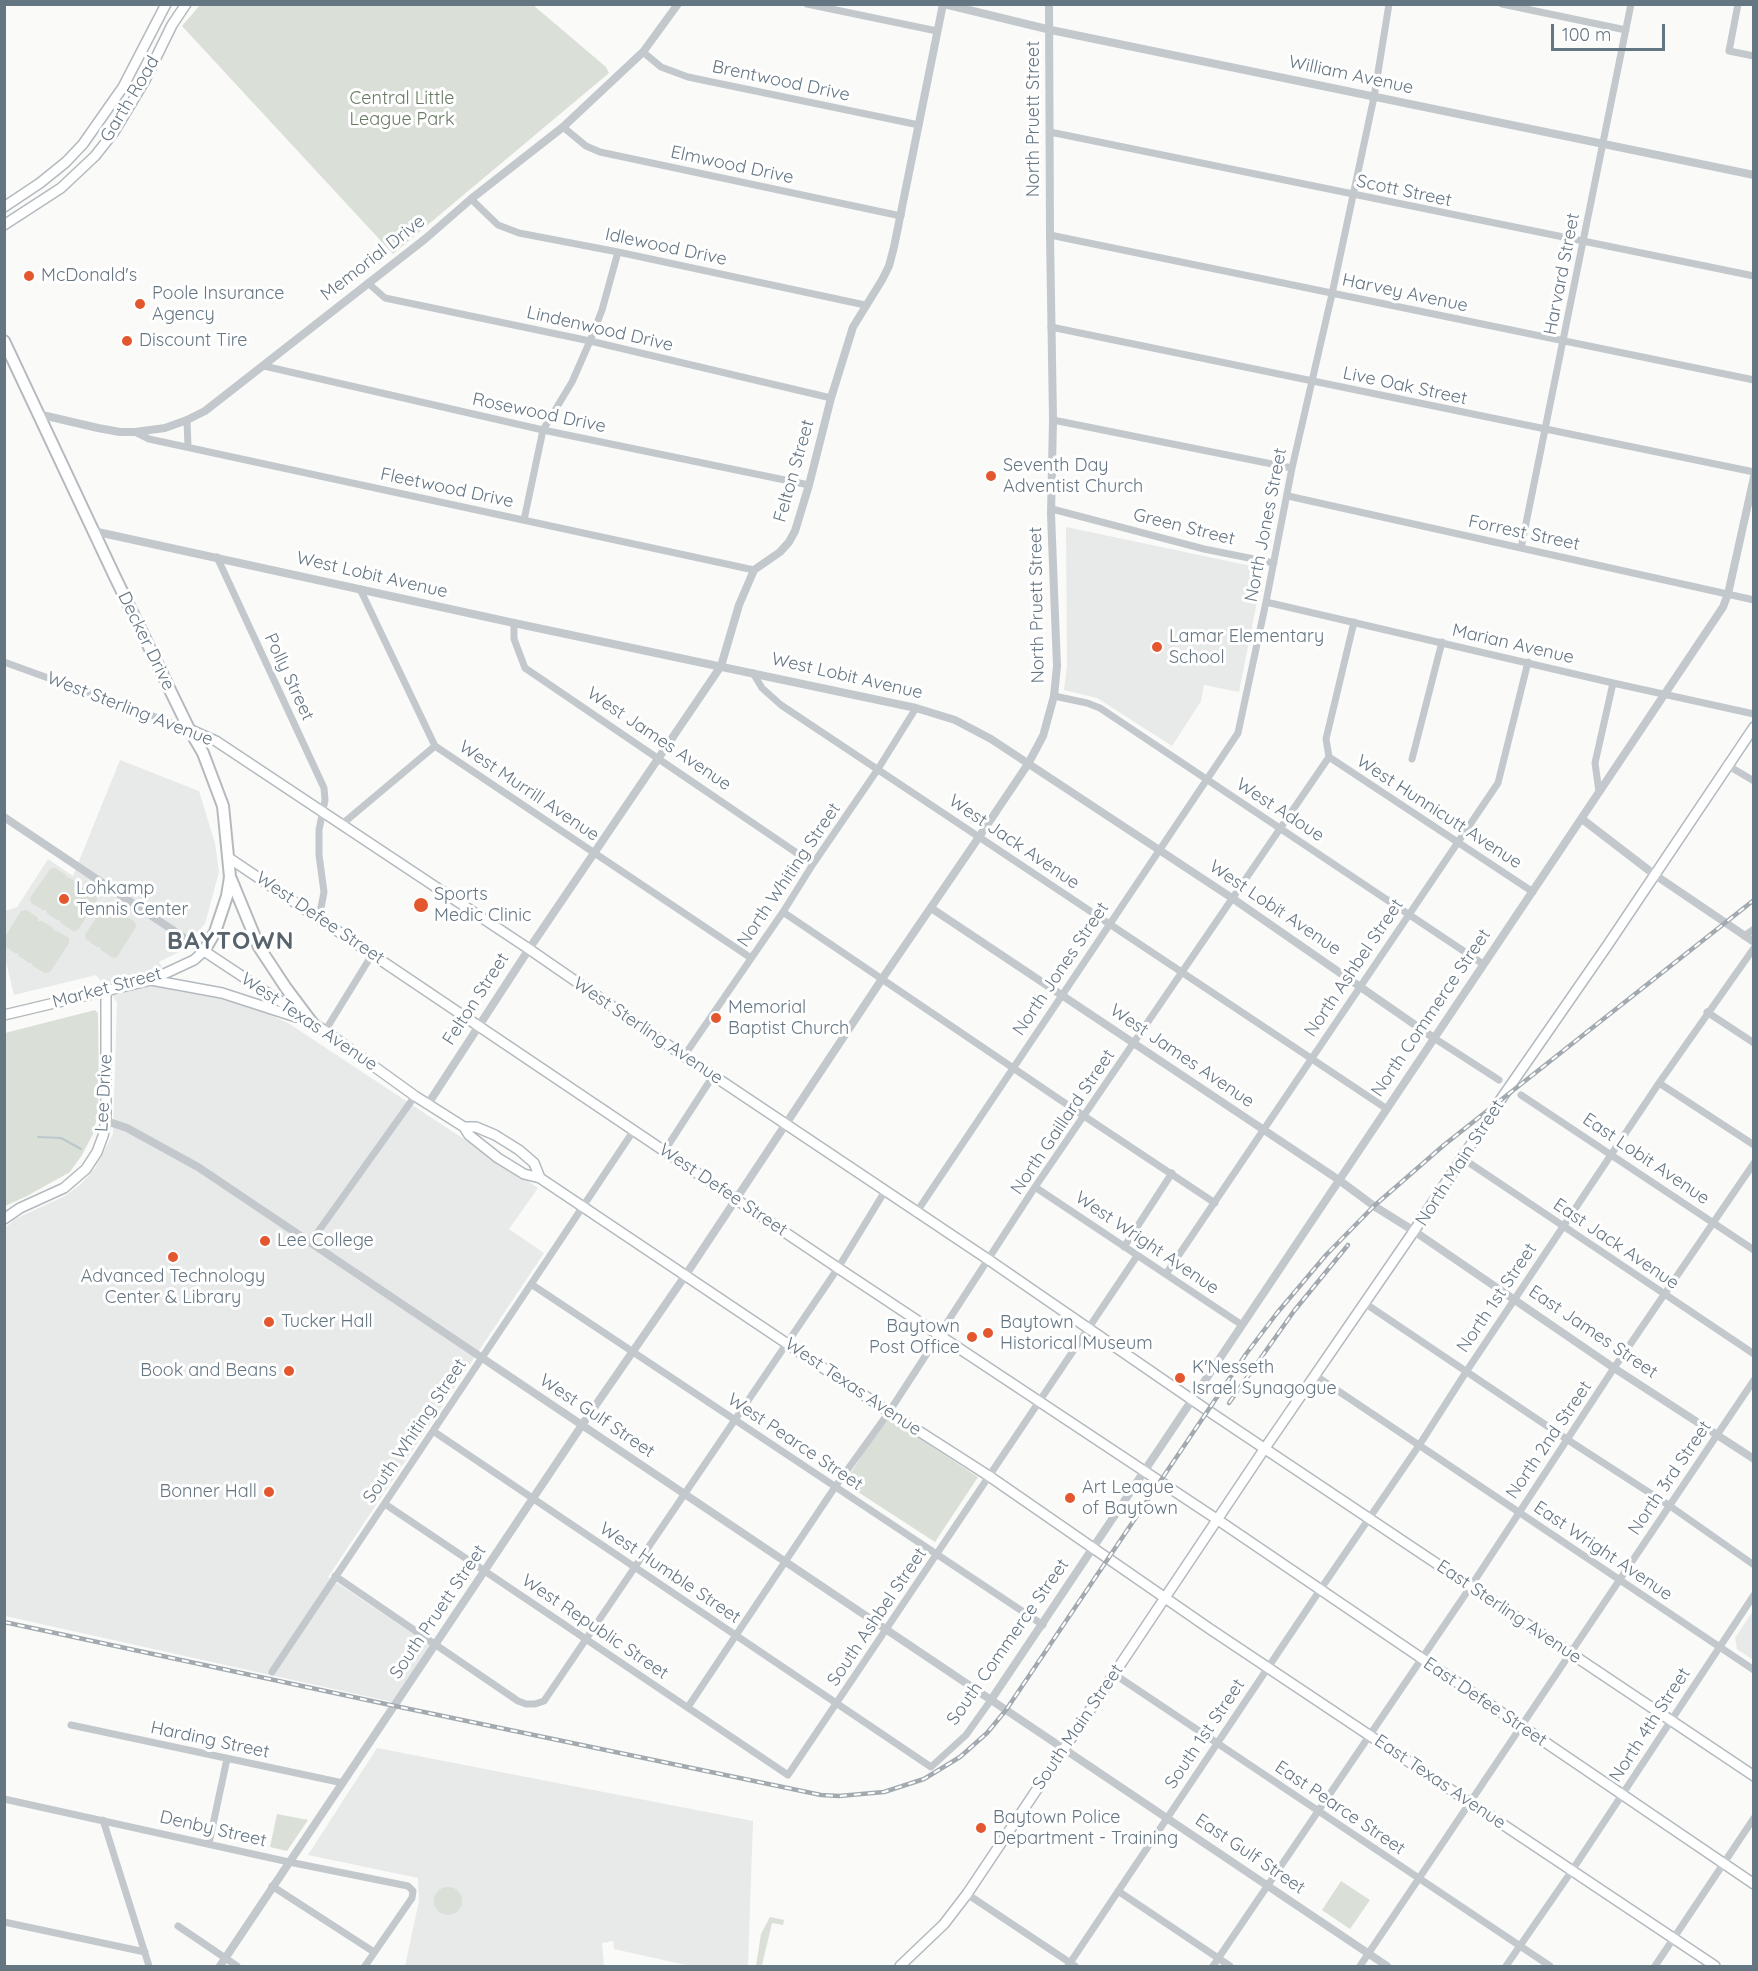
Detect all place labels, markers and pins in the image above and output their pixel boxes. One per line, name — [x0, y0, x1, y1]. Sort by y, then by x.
place label: McDonald's — [41, 265, 137, 287]
marker: McDonald's — [22, 269, 36, 283]
place label: Poole Insurance Agency — [152, 283, 284, 326]
marker: Poole Insurance Agency — [133, 297, 147, 311]
place label: Discount Tire — [139, 330, 248, 352]
marker: Discount Tire — [120, 334, 134, 348]
place label: Seventh Day Adventist Church — [1003, 455, 1143, 498]
marker: Seventh Day Adventist Church — [984, 469, 998, 483]
place label: Lamar Elementary School — [1169, 626, 1324, 668]
marker: Lamar Elementary School — [1150, 640, 1164, 654]
place label: Lohkamp Tennis Center — [76, 878, 188, 920]
place label: Sports Medic Clinic — [434, 884, 531, 926]
marker: Lohkamp Tennis Center — [57, 892, 71, 906]
marker: Sports Medic Clinic — [412, 896, 430, 914]
place label: Memorial Baptist Church — [728, 997, 849, 1040]
marker: Memorial Baptist Church — [709, 1011, 723, 1025]
place label: Lee College — [277, 1230, 374, 1252]
marker: Lee College — [258, 1234, 272, 1248]
marker: Advanced Technology Center & Library — [166, 1250, 180, 1264]
place label: Advanced Technology Center & Library — [81, 1266, 265, 1308]
place label: Tucker Hall — [281, 1311, 373, 1333]
place label: Baytown Historical Museum — [1000, 1312, 1153, 1354]
marker: Tucker Hall — [262, 1315, 276, 1329]
place label: Baytown Post Office — [869, 1316, 960, 1358]
marker: Baytown Historical Museum — [981, 1326, 995, 1340]
marker: Baytown Post Office — [965, 1330, 979, 1344]
place label: K'Nesseth Israel Synagogue — [1192, 1357, 1337, 1400]
place label: Book and Beans — [140, 1360, 277, 1382]
marker: Book and Beans — [282, 1364, 296, 1378]
marker: K'Nesseth Israel Synagogue — [1173, 1371, 1187, 1385]
place label: Art League of Baytown — [1082, 1477, 1178, 1520]
place label: Bonner Hall — [159, 1481, 257, 1503]
marker: Bonner Hall — [262, 1485, 276, 1499]
marker: Art League of Baytown — [1063, 1491, 1077, 1505]
place label: Baytown Police Department - Training — [993, 1807, 1178, 1850]
marker: Baytown Police Department - Training — [974, 1821, 988, 1835]

